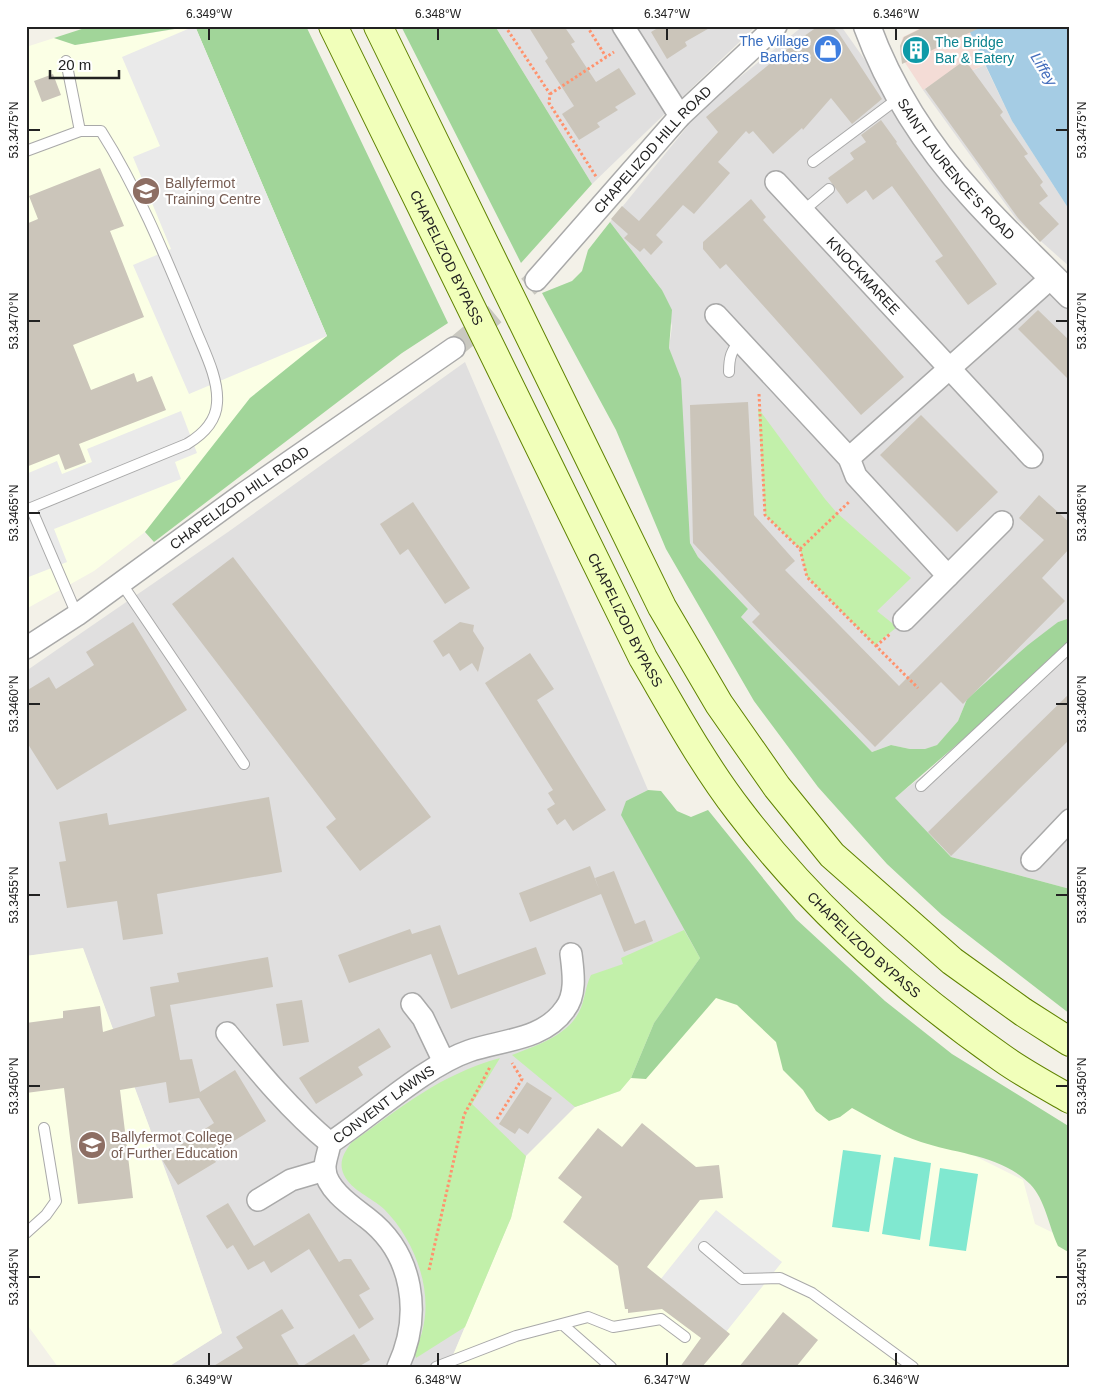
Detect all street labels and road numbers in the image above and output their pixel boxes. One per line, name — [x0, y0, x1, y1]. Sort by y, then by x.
street label: CHAPELIZOD HILL ROAD — [590, 83, 715, 216]
street label: SAINT LAURENCE'S ROAD — [895, 95, 1018, 243]
street label: CHAPELIZOD BYPASS — [407, 187, 486, 328]
street label: KNOCKMAREE — [823, 234, 903, 318]
street label: CHAPELIZOD HILL ROAD — [167, 443, 312, 553]
street label: CHAPELIZOD BYPASS — [585, 550, 666, 690]
street label: CHAPELIZOD BYPASS — [804, 888, 924, 1001]
street label: CONVENT LAWNS — [330, 1062, 437, 1147]

